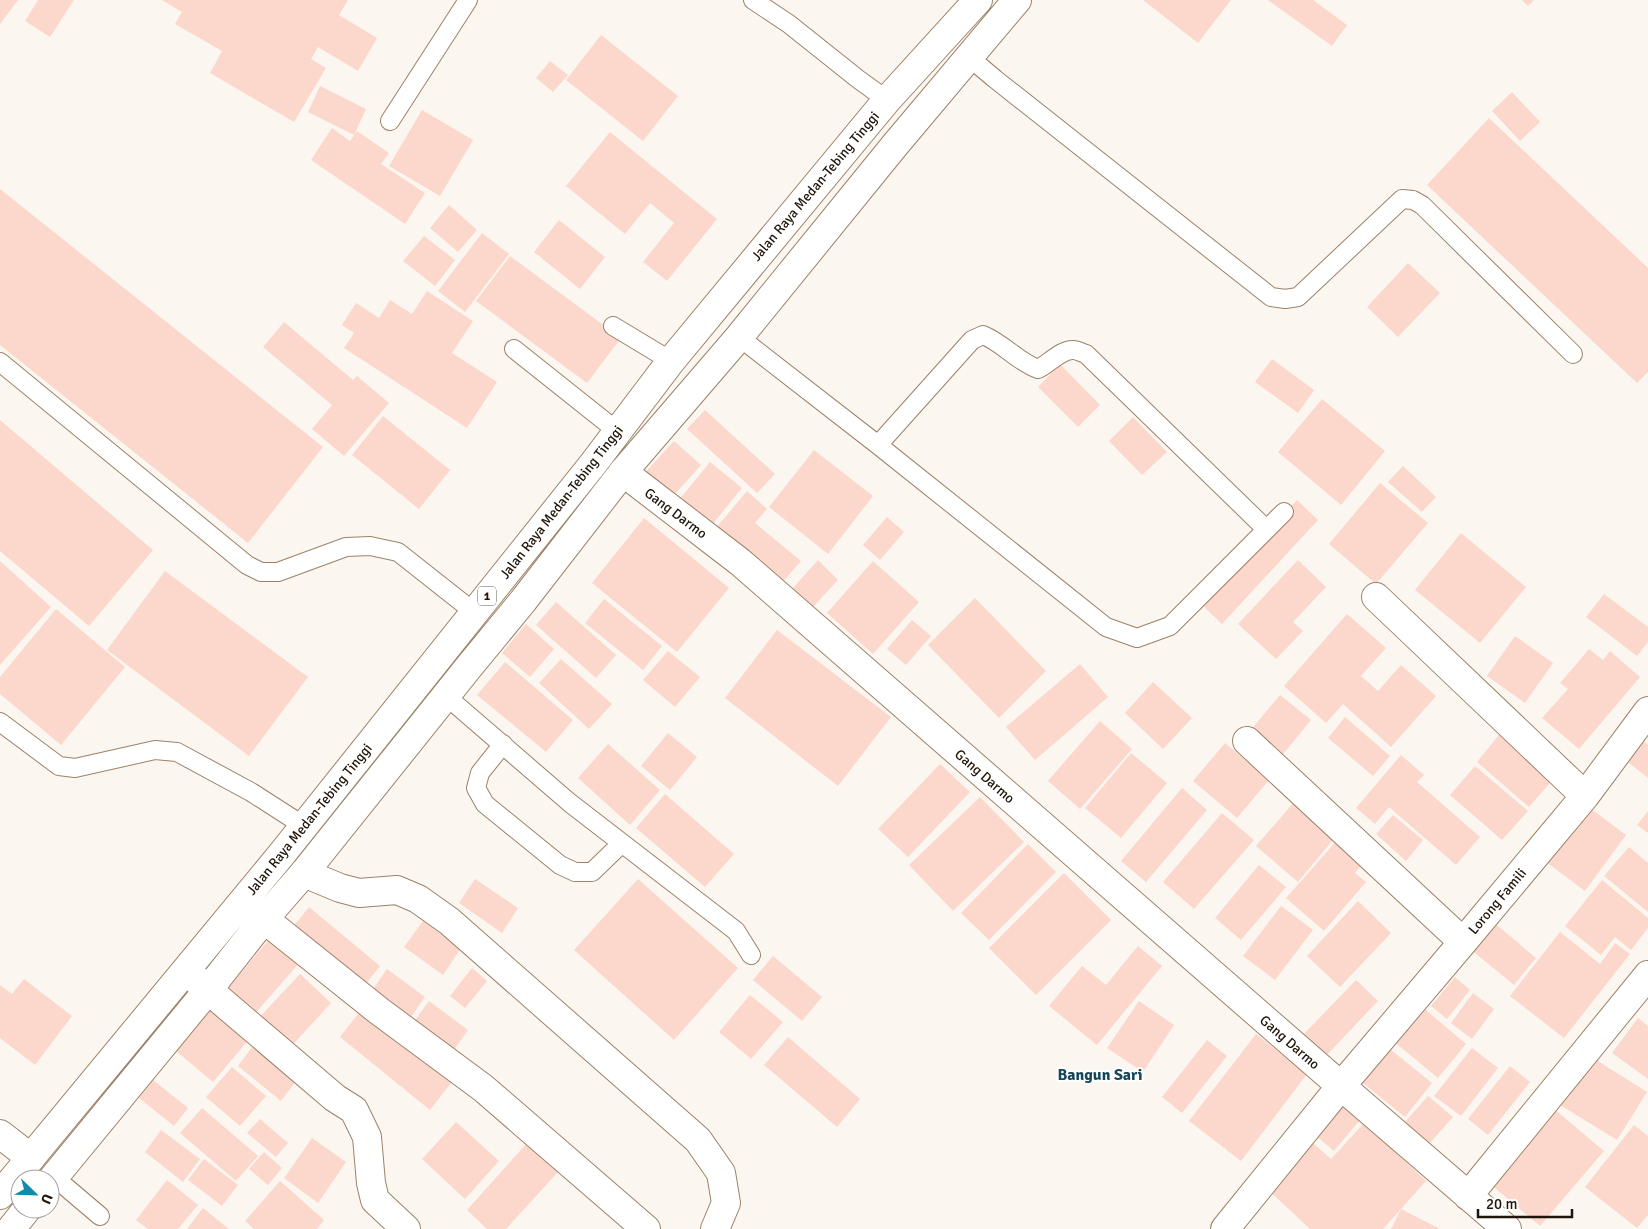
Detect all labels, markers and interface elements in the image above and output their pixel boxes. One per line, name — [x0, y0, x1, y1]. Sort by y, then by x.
street label: Jalan Raya Medan-Tebing Tinggi — [748, 108, 883, 265]
street label: Jalan Raya Medan-Tebing Tinggi — [496, 422, 627, 582]
street label: Gang Darmo — [641, 484, 710, 542]
road number: 1 — [478, 586, 496, 606]
street label: Jalan Raya Medan-Tebing Tinggi — [243, 740, 376, 899]
street label: Gang Darmo — [951, 746, 1018, 807]
street label: Lorong Famili — [1465, 865, 1530, 938]
street label: Gang Darmo — [1256, 1012, 1323, 1073]
district label: Bangun Sari — [1058, 1065, 1142, 1085]
north arrow — [10, 1169, 60, 1219]
scale bar — [1478, 1186, 1572, 1218]
text: U — [37, 1191, 56, 1207]
text: 20 m — [1486, 1195, 1517, 1213]

